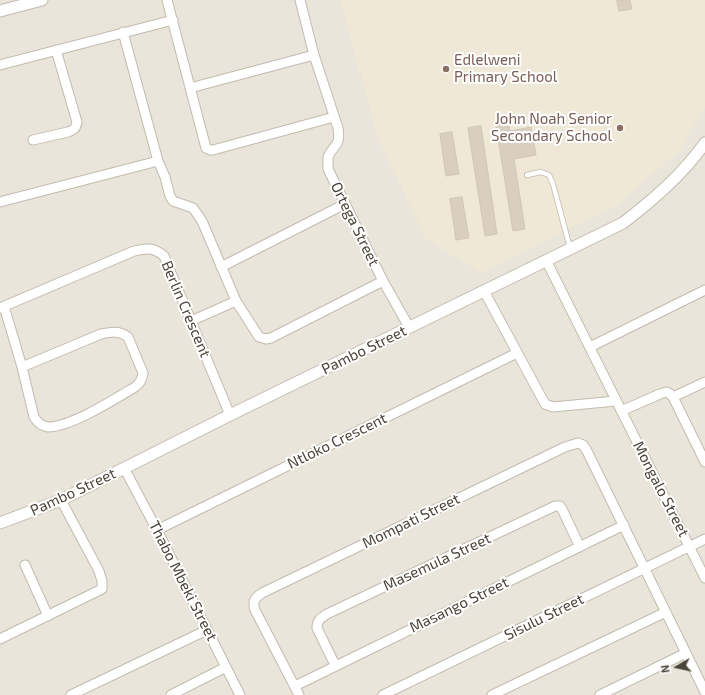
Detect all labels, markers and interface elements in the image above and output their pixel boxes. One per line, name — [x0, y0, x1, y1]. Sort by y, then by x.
place label: Edlelweni Primary School — [454, 51, 557, 86]
marker: Edlelweni Primary School — [441, 64, 451, 74]
place label: John Noah Senior Secondary School — [491, 110, 612, 145]
marker: John Noah Senior Secondary School — [615, 123, 625, 133]
street label: Ortega Street — [327, 179, 383, 269]
street label: Berlin Crescent — [158, 258, 214, 360]
street label: Pambo Street — [319, 322, 409, 378]
street label: Ntloko Crescent — [284, 409, 390, 473]
street label: Mongalo Street — [629, 438, 693, 540]
street label: Pambo Street — [27, 464, 119, 520]
street label: Mompati Street — [359, 490, 463, 552]
street label: Thabo Mbeki Street — [145, 518, 221, 644]
street label: Masemula Street — [380, 529, 494, 595]
street label: Masango Street — [407, 573, 511, 637]
street label: Sisulu Street — [501, 590, 587, 644]
north arrow — [657, 647, 697, 687]
text: N — [658, 664, 672, 674]

